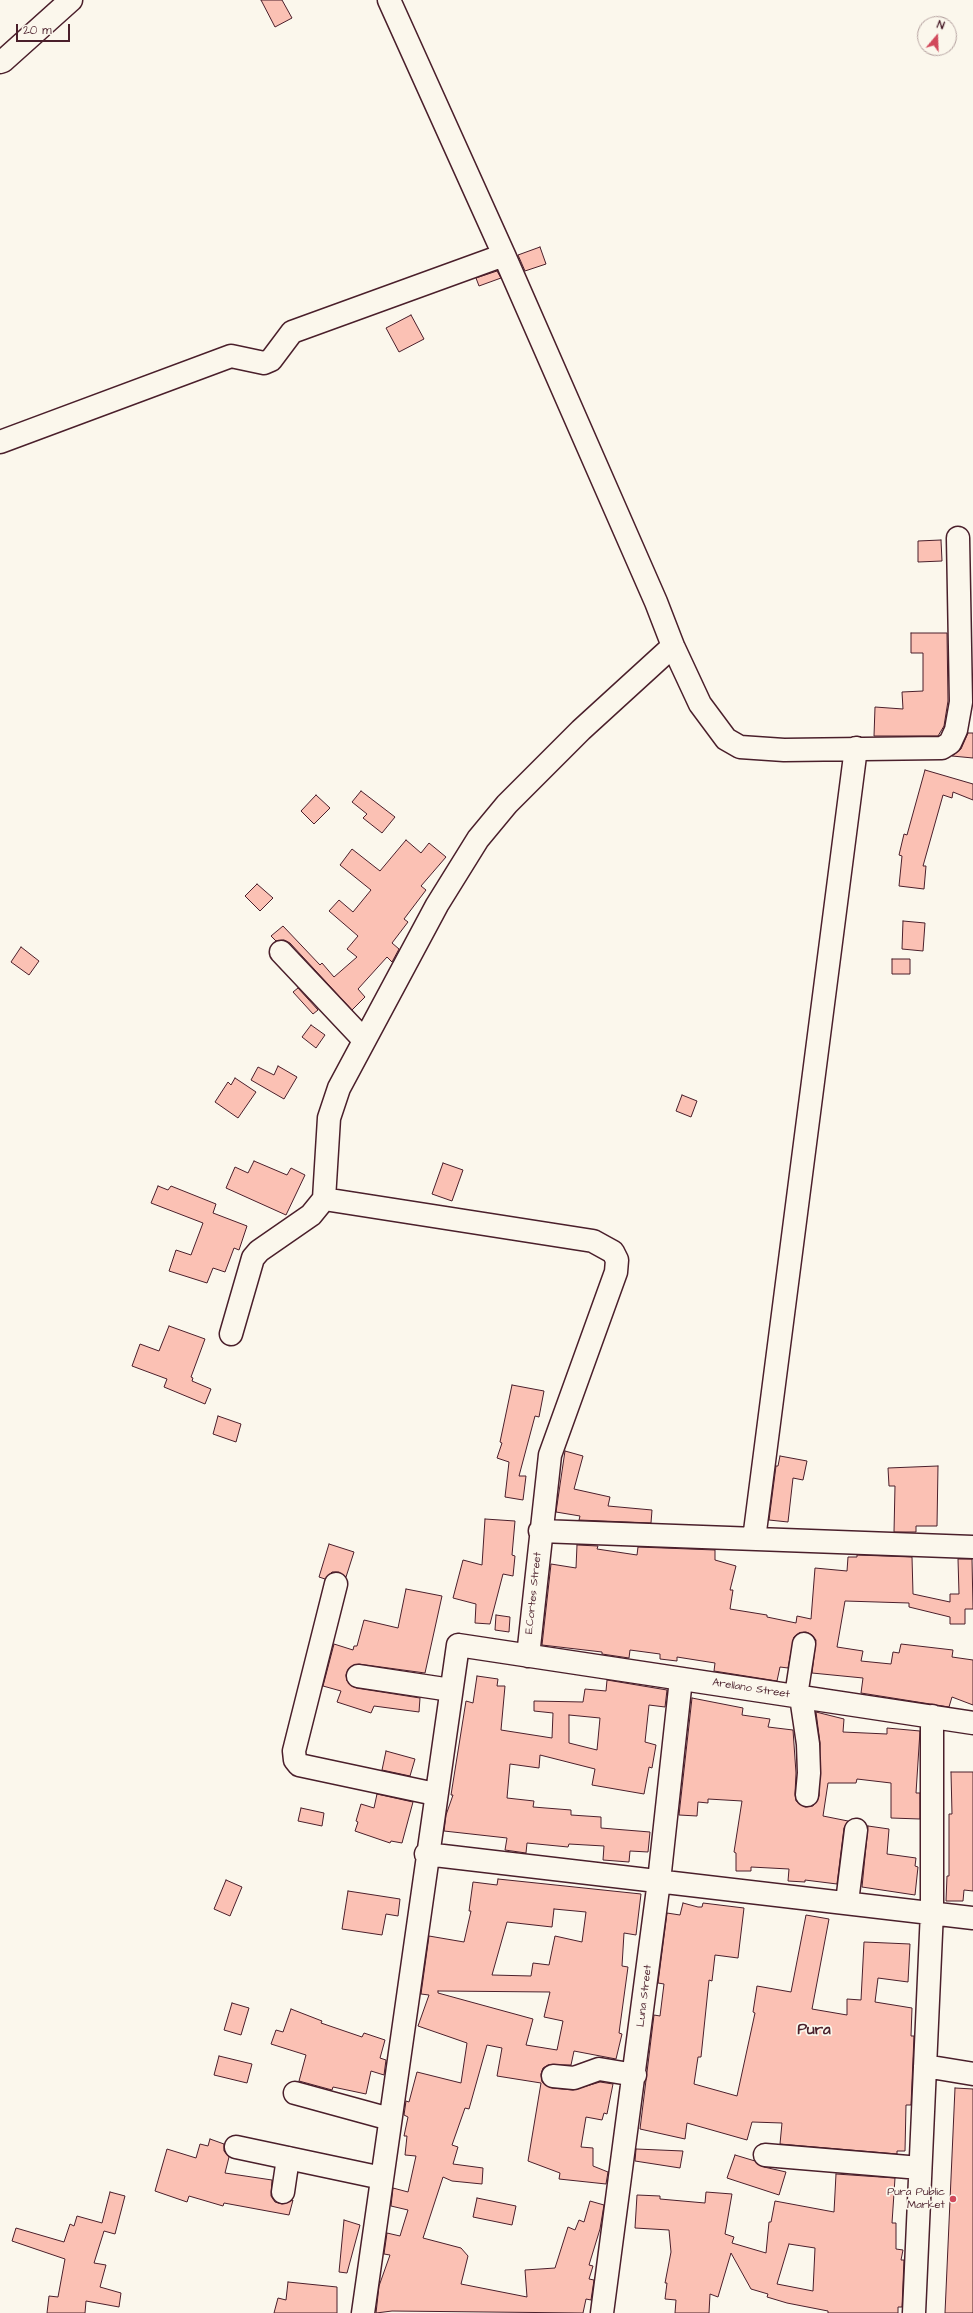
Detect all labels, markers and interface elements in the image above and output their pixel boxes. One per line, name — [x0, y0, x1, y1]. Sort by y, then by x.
scale bar — [18, 16, 72, 42]
north arrow — [917, 16, 957, 56]
text: N — [935, 17, 946, 33]
text: 20 m — [23, 22, 52, 39]
street label: E.Cortes Street — [523, 1551, 545, 1635]
street label: Arellano Street — [711, 1676, 791, 1702]
street label: Luna Street — [635, 1964, 655, 2028]
district label: Pura — [797, 2022, 831, 2040]
place label: Pura Public Market — [887, 2186, 945, 2212]
marker: Pura Public Market — [948, 2194, 958, 2204]

